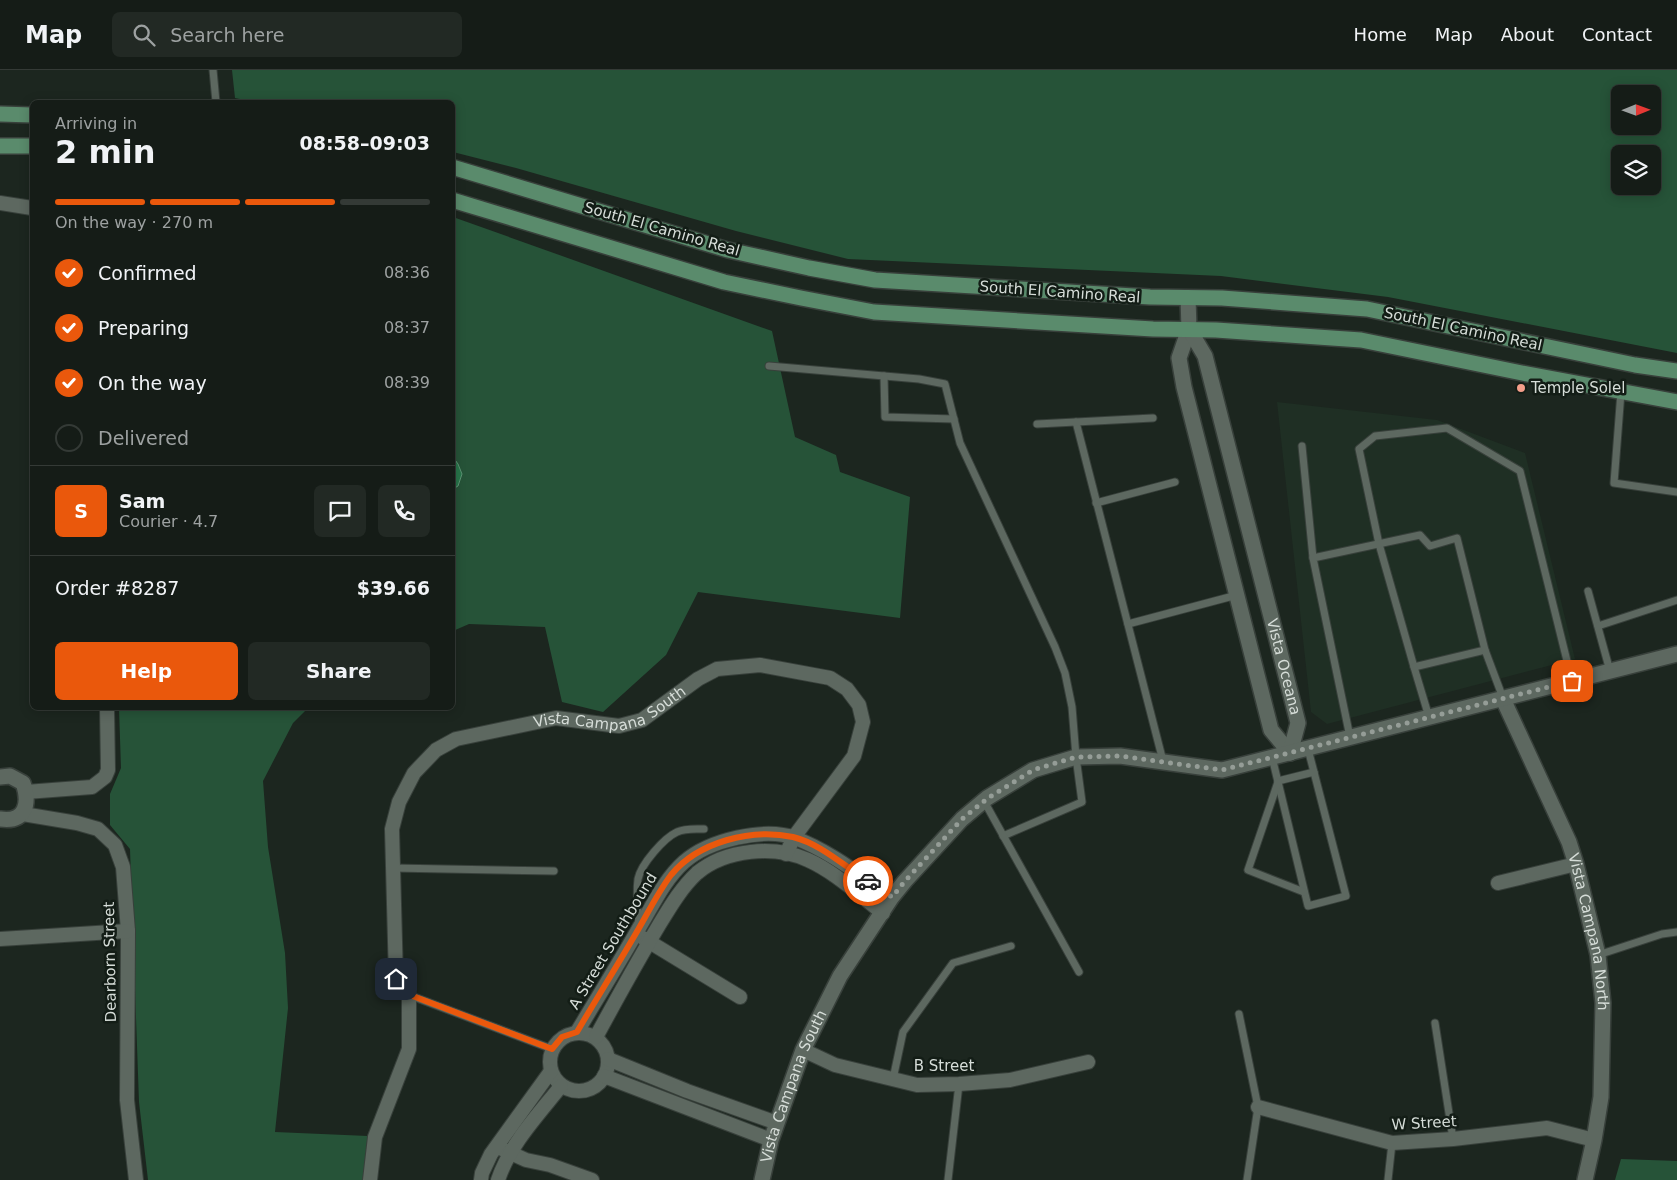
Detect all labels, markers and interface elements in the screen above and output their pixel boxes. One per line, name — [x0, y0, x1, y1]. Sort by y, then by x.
search box — [112, 12, 462, 57]
text: Map — [25, 21, 82, 49]
icon: search — [130, 21, 158, 49]
text: Search here — [170, 24, 284, 46]
text: Home — [1354, 24, 1407, 45]
text: Map — [1435, 24, 1473, 45]
text: About — [1501, 24, 1554, 45]
text: Contact — [1582, 24, 1652, 45]
north arrow — [1611, 85, 1661, 135]
map controls — [1611, 85, 1661, 195]
text: Arriving in — [55, 114, 137, 133]
text: 08:58–09:03 — [300, 132, 430, 154]
text: 2 min — [55, 133, 156, 171]
button: layers — [1611, 145, 1661, 195]
street label: South El Camino Real — [582, 198, 742, 260]
text: On the way · 270 m — [55, 213, 213, 232]
icon: check — [55, 259, 83, 287]
text: Confirmed — [98, 262, 197, 284]
text: 08:36 — [384, 263, 430, 282]
street label: South El Camino Real — [979, 277, 1141, 307]
street label: South El Camino Real — [1382, 303, 1544, 355]
icon: check — [55, 314, 83, 342]
text: Preparing — [98, 317, 189, 339]
text: 08:37 — [384, 318, 430, 337]
icon: check — [55, 369, 83, 397]
text: On the way — [98, 372, 207, 394]
text: 08:39 — [384, 373, 430, 392]
place label: Temple Solel — [1530, 379, 1625, 397]
marker: Temple Solel — [1515, 382, 1527, 394]
text: Delivered — [98, 427, 189, 449]
button: chat — [314, 485, 366, 537]
button: phone — [378, 485, 430, 537]
text: Sam — [119, 490, 165, 512]
text: S — [74, 500, 88, 522]
text: Courier · 4.7 — [119, 512, 218, 531]
text: Order #8287 — [55, 577, 179, 599]
text: $39.66 — [357, 577, 430, 599]
street label: Vista Oceana — [1263, 617, 1305, 717]
button: Help — [55, 642, 238, 700]
button: Share — [248, 642, 430, 700]
pin — [1551, 660, 1593, 702]
icon: bag — [1558, 667, 1586, 695]
street label: Vista Campana South — [532, 682, 689, 735]
street label: Vista Campana North — [1564, 851, 1612, 1011]
courier — [843, 856, 893, 906]
icon: car — [854, 867, 882, 895]
street label: A Street Southbound — [565, 869, 661, 1013]
street label: Dearborn Street — [100, 901, 120, 1022]
pin — [375, 958, 417, 1000]
icon: home — [382, 965, 410, 993]
street label: Vista Campana South — [757, 1007, 830, 1164]
street label: B Street — [914, 1057, 974, 1075]
street label: W Street — [1391, 1112, 1457, 1134]

